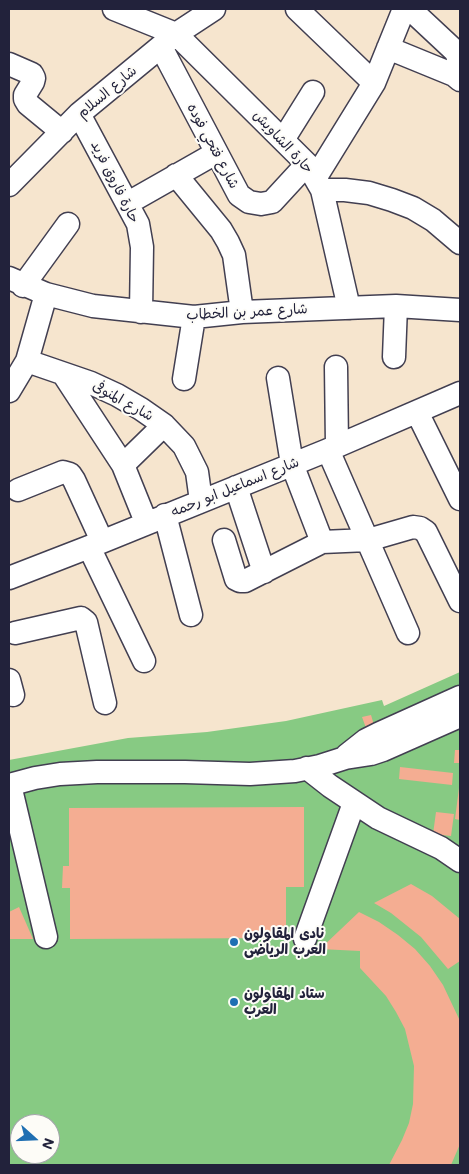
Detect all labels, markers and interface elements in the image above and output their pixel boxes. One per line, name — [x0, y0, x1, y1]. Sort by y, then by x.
street label: شارع السلام — [74, 62, 140, 122]
street label: شارع فتحي فوده — [183, 100, 243, 192]
street label: حارة الشاويش — [249, 107, 317, 177]
street label: حارة فاروق فريد — [87, 138, 143, 226]
street label: شارع عمر بن الخطاب — [186, 300, 308, 324]
street label: شارع المنوفى — [90, 377, 156, 425]
street label: شارع اسماعيل ابو رحمه — [168, 454, 302, 520]
place label: نادى المقاولون العرب الرياضى — [244, 926, 326, 959]
marker: نادى المقاولون العرب الرياضى — [228, 936, 240, 948]
place label: ستاد المقاولون العرب — [244, 986, 324, 1019]
marker: ستاد المقاولون العرب — [228, 996, 240, 1008]
north arrow — [10, 1114, 60, 1164]
text: N — [38, 1136, 59, 1152]

